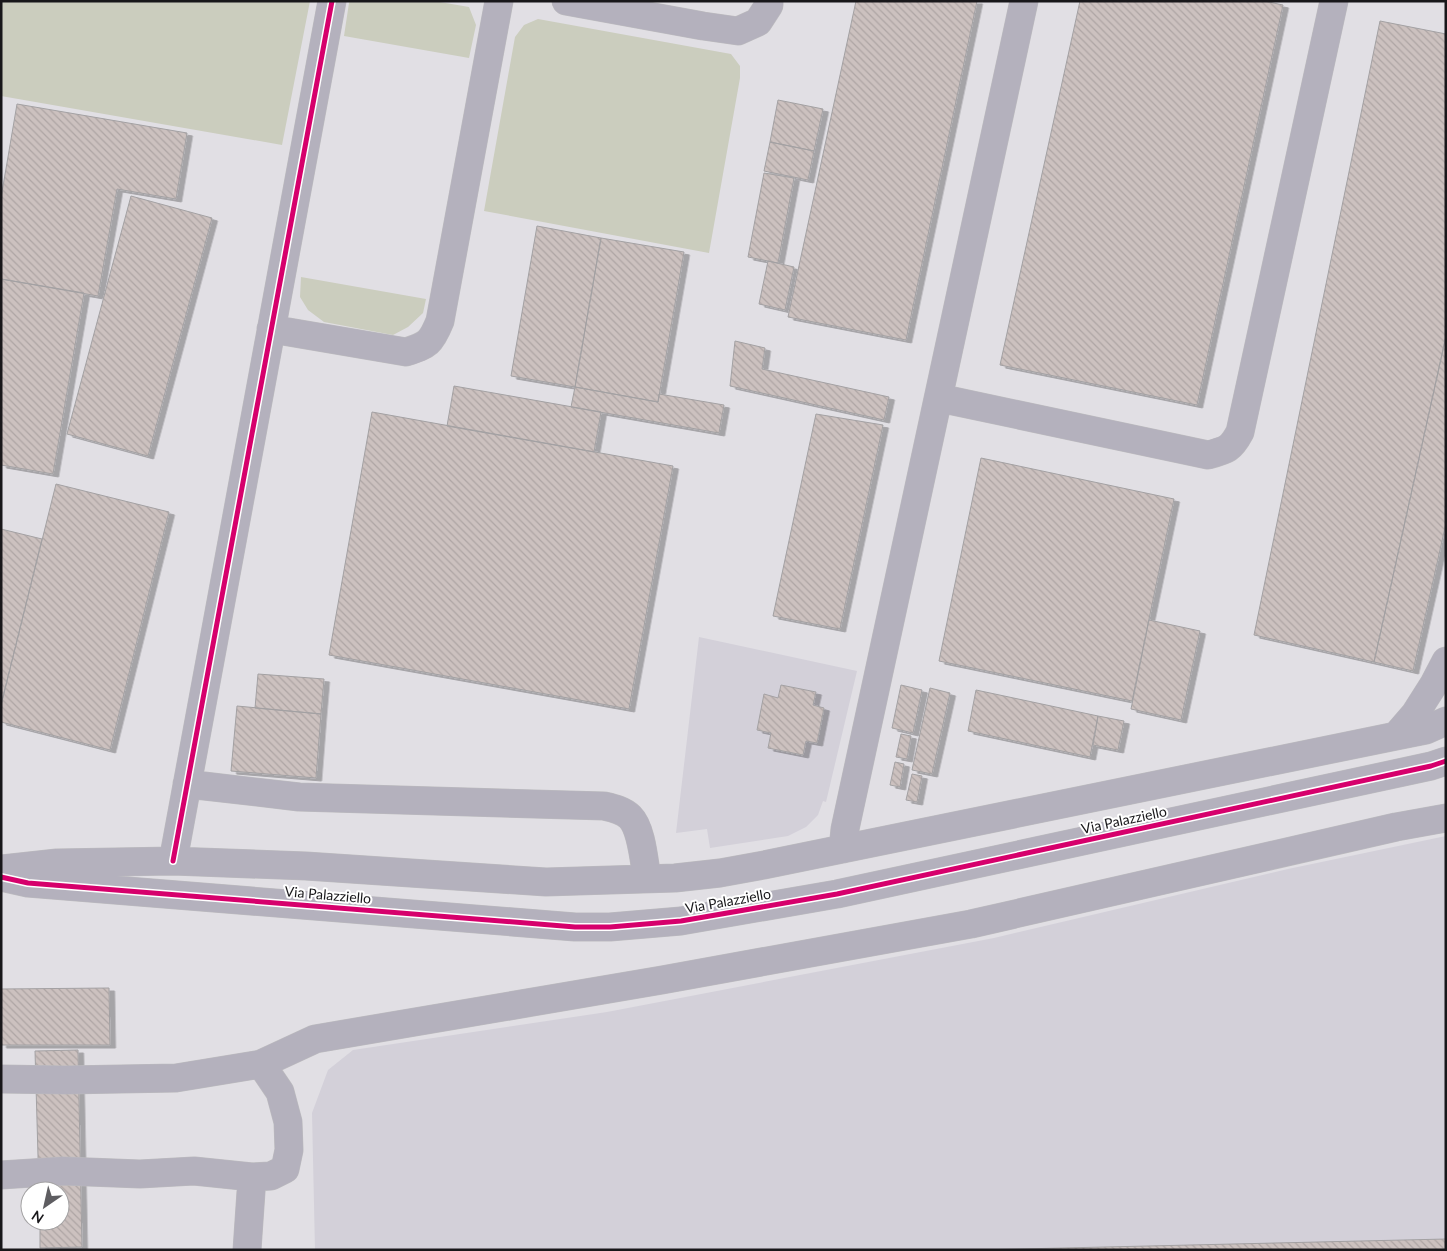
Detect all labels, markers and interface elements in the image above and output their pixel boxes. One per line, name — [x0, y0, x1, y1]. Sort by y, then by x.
street label: Via Palazziello — [1080, 802, 1168, 837]
street label: Via Palazziello — [284, 882, 372, 907]
street label: Via Palazziello — [684, 885, 772, 916]
north arrow — [20, 1181, 70, 1231]
text: N — [28, 1207, 47, 1227]

